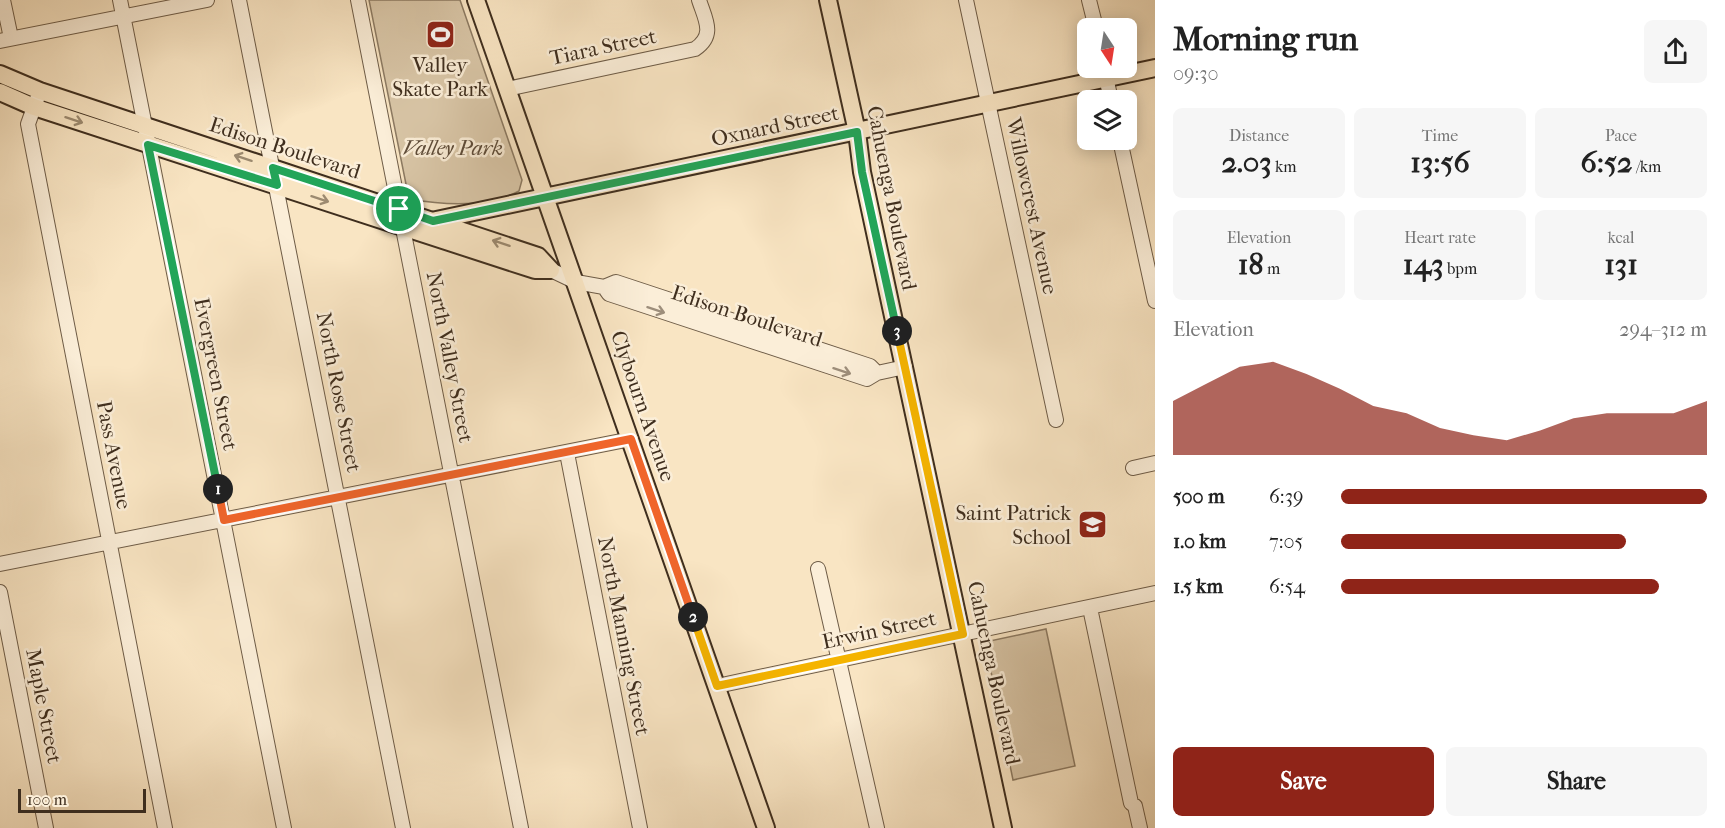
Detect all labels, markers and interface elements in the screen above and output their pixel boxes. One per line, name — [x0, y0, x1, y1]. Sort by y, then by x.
sports icon: Valley Skate Park — [424, 18, 456, 50]
north arrow — [1077, 18, 1137, 78]
map controls — [1077, 18, 1137, 150]
text: Morning run — [1173, 20, 1358, 59]
button: share — [1644, 20, 1707, 83]
street label: Tiara Street — [548, 24, 659, 70]
place label: Valley Skate Park — [392, 53, 488, 101]
text: 09:30 — [1173, 62, 1219, 85]
button: layers — [1077, 90, 1137, 150]
street label: Oxnard Street — [709, 101, 841, 151]
street label: Cahuenga Boulevard — [862, 104, 922, 293]
street label: Edison Boulevard — [206, 112, 364, 184]
street label: Willowcrest Avenue — [1001, 115, 1062, 296]
one-way arrow — [64, 116, 83, 127]
text: Distance — [1229, 126, 1289, 145]
text: Time — [1422, 126, 1458, 145]
text: Pace — [1605, 126, 1637, 145]
park label: Valley Park — [403, 136, 503, 160]
text: 2.03 — [1221, 145, 1272, 180]
text: 13:56 — [1410, 145, 1470, 180]
text: 6:52 — [1581, 145, 1633, 180]
one-way arrow — [234, 152, 253, 163]
text: km — [1272, 157, 1297, 176]
text: /km — [1633, 157, 1661, 176]
pin — [373, 183, 424, 234]
icon: arrive — [382, 192, 415, 225]
one-way arrow — [310, 195, 329, 206]
text: Elevation — [1227, 228, 1291, 247]
text: Heart rate — [1404, 228, 1476, 247]
text: kcal — [1608, 228, 1634, 247]
one-way arrow — [492, 237, 511, 248]
text: 18 — [1238, 247, 1264, 282]
text: 143 — [1403, 247, 1444, 282]
text: 131 — [1604, 247, 1638, 282]
text: m — [1264, 259, 1280, 278]
text: bpm — [1444, 259, 1477, 278]
street label: North Valley Street — [422, 270, 478, 445]
street label: Edison Boulevard — [668, 280, 826, 352]
street label: Evergreen Street — [189, 296, 243, 453]
one-way arrow — [646, 305, 665, 316]
street label: North Rose Street — [312, 310, 366, 475]
pin: 3 — [882, 316, 912, 346]
text: Elevation — [1173, 318, 1254, 341]
text: 294–312 m — [1619, 318, 1707, 341]
text: 3 — [894, 321, 900, 340]
street label: Clybourn Avenue — [606, 328, 680, 484]
one-way arrow — [832, 366, 850, 377]
street label: Pass Avenue — [92, 399, 136, 511]
pin: 1 — [203, 474, 233, 504]
text: 1 — [215, 479, 221, 498]
text: 500 m — [1173, 485, 1225, 508]
text: 6:39 — [1269, 485, 1303, 508]
place label: Saint Patrick School — [956, 501, 1071, 549]
school or university icon: Saint Patrick School — [1076, 509, 1108, 541]
text: 1.0 km — [1173, 530, 1226, 553]
text: 7:05 — [1269, 530, 1303, 553]
street label: North Manning Street — [593, 535, 655, 738]
text: 1.5 km — [1173, 575, 1223, 598]
text: 6:54 — [1269, 575, 1305, 598]
street label: Cahuenga Boulevard — [963, 579, 1025, 768]
pin: 2 — [678, 602, 708, 632]
street label: Erwin Street — [820, 606, 939, 654]
text: 2 — [689, 607, 697, 626]
street label: Maple Street — [21, 647, 67, 766]
button: Save — [1173, 747, 1434, 816]
button: Share — [1446, 747, 1707, 816]
scale bar — [18, 786, 146, 814]
text: 100 m — [27, 790, 67, 809]

